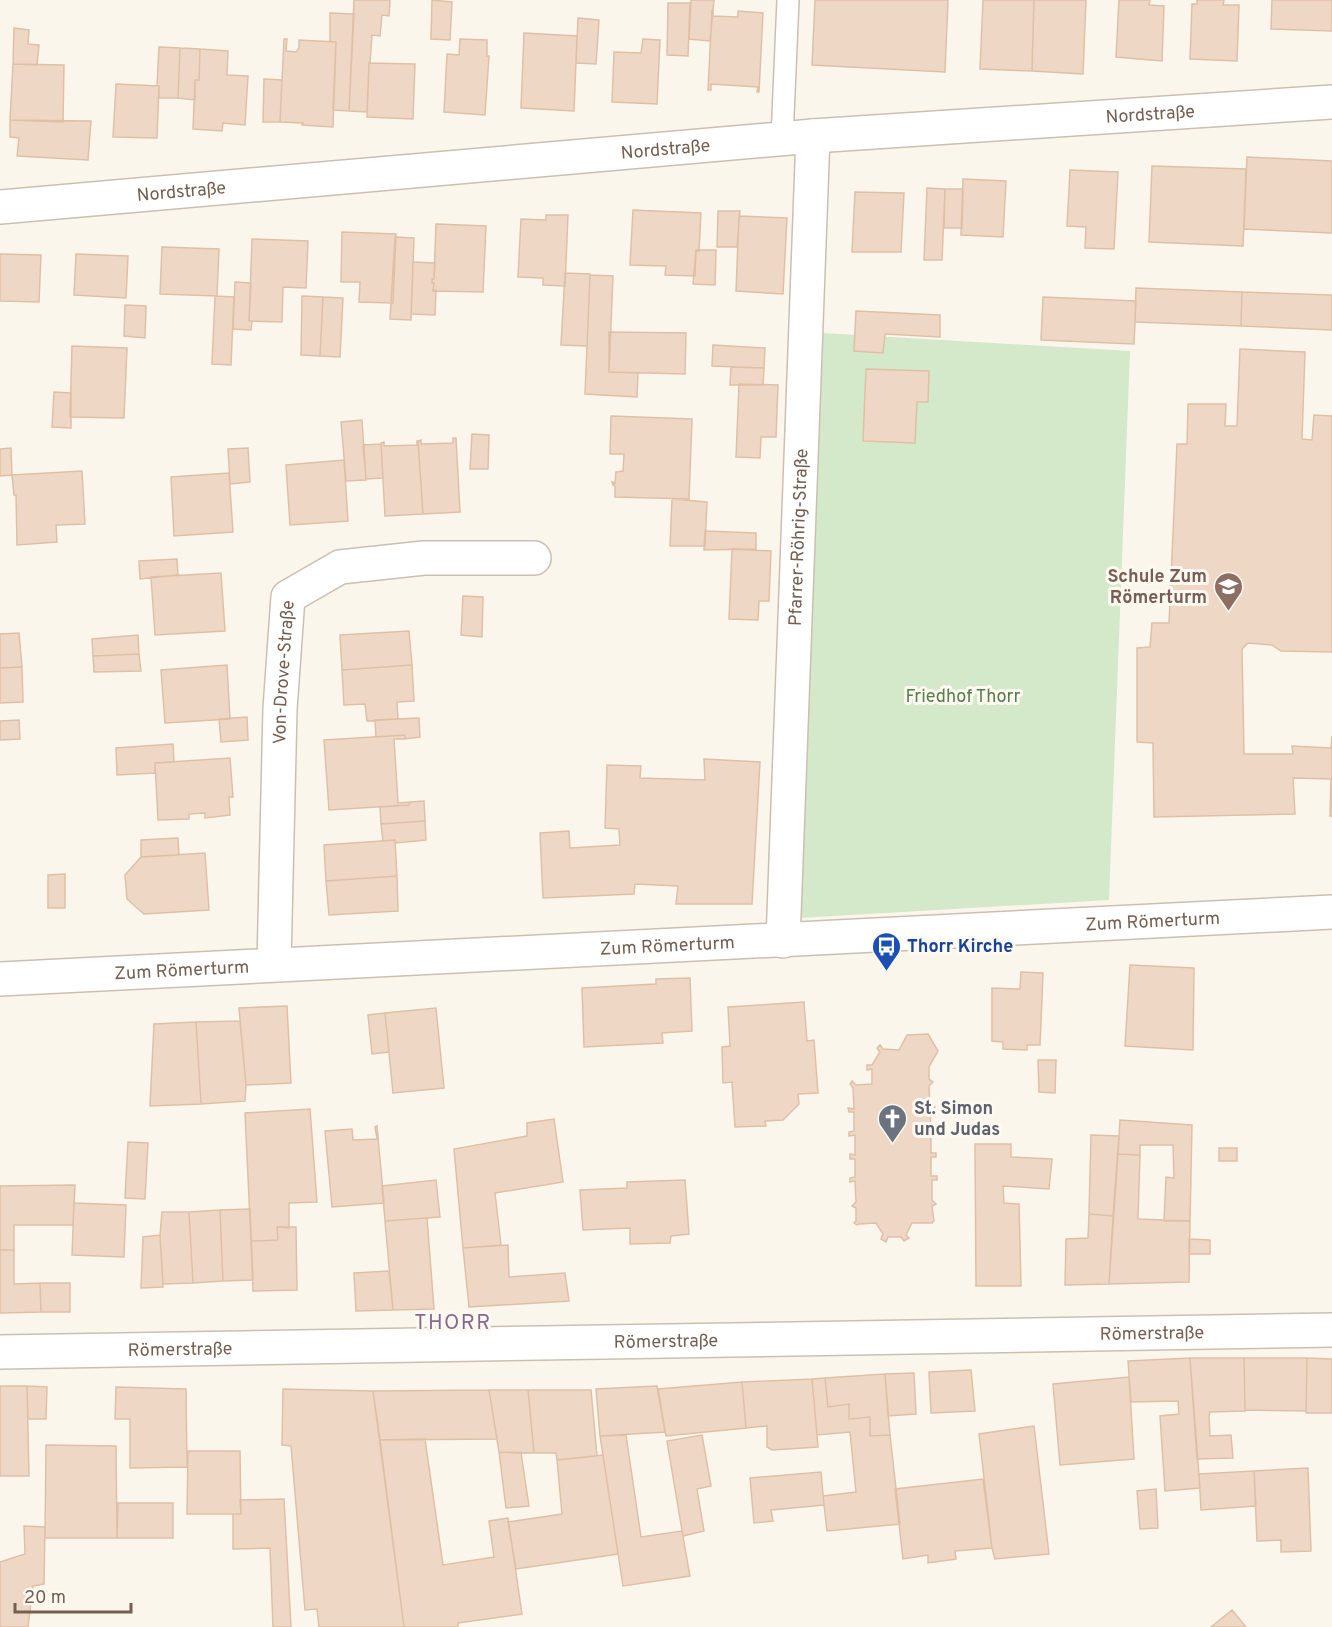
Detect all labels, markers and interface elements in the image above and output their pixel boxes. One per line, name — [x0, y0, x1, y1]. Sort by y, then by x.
street label: Nordstraße — [1105, 101, 1196, 130]
street label: Nordstraße — [620, 135, 711, 166]
street label: Nordstraße — [136, 177, 227, 208]
street label: Pfarrer-Röhrig-Straße — [785, 448, 814, 626]
place label: Schule Zum Römerturm — [1108, 566, 1207, 610]
school or university icon: Schule Zum Römerturm — [1212, 570, 1244, 612]
street label: Von-Drove-Straße — [269, 599, 301, 745]
park label: Friedhof Thorr — [906, 686, 1020, 709]
street label: Zum Römerturm — [1085, 908, 1221, 937]
bus stop icon: Thorr Kirche — [870, 930, 902, 972]
street label: Zum Römerturm — [599, 932, 735, 962]
place label: Thorr Kirche — [907, 936, 1013, 959]
street label: Zum Römerturm — [114, 956, 250, 986]
place label: St. Simon und Judas — [914, 1098, 1000, 1142]
church icon: St. Simon und Judas — [877, 1102, 909, 1144]
district label: THORR — [414, 1310, 492, 1337]
street label: Römerstraße — [1099, 1322, 1204, 1347]
street label: Römerstraße — [613, 1330, 718, 1355]
street label: Römerstraße — [128, 1338, 232, 1363]
scale bar — [15, 1576, 130, 1614]
text: 20 m — [24, 1587, 66, 1610]

